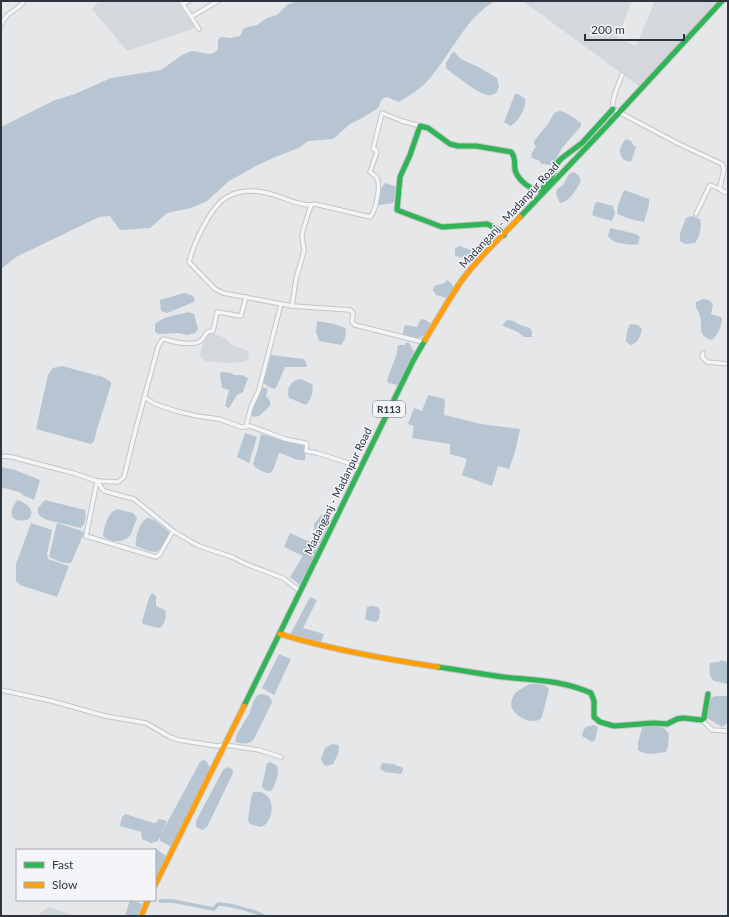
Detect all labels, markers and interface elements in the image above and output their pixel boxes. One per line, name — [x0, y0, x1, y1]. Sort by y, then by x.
scale bar — [585, 16, 684, 42]
text: 200 m — [591, 22, 625, 37]
street label: Madanganj - Madanpur Road — [456, 159, 561, 270]
road number: R113 — [373, 401, 405, 417]
street label: Madanganj - Madanpur Road — [301, 425, 374, 556]
legend — [16, 849, 156, 901]
text: Fast — [52, 857, 74, 872]
text: Slow — [52, 877, 78, 892]

